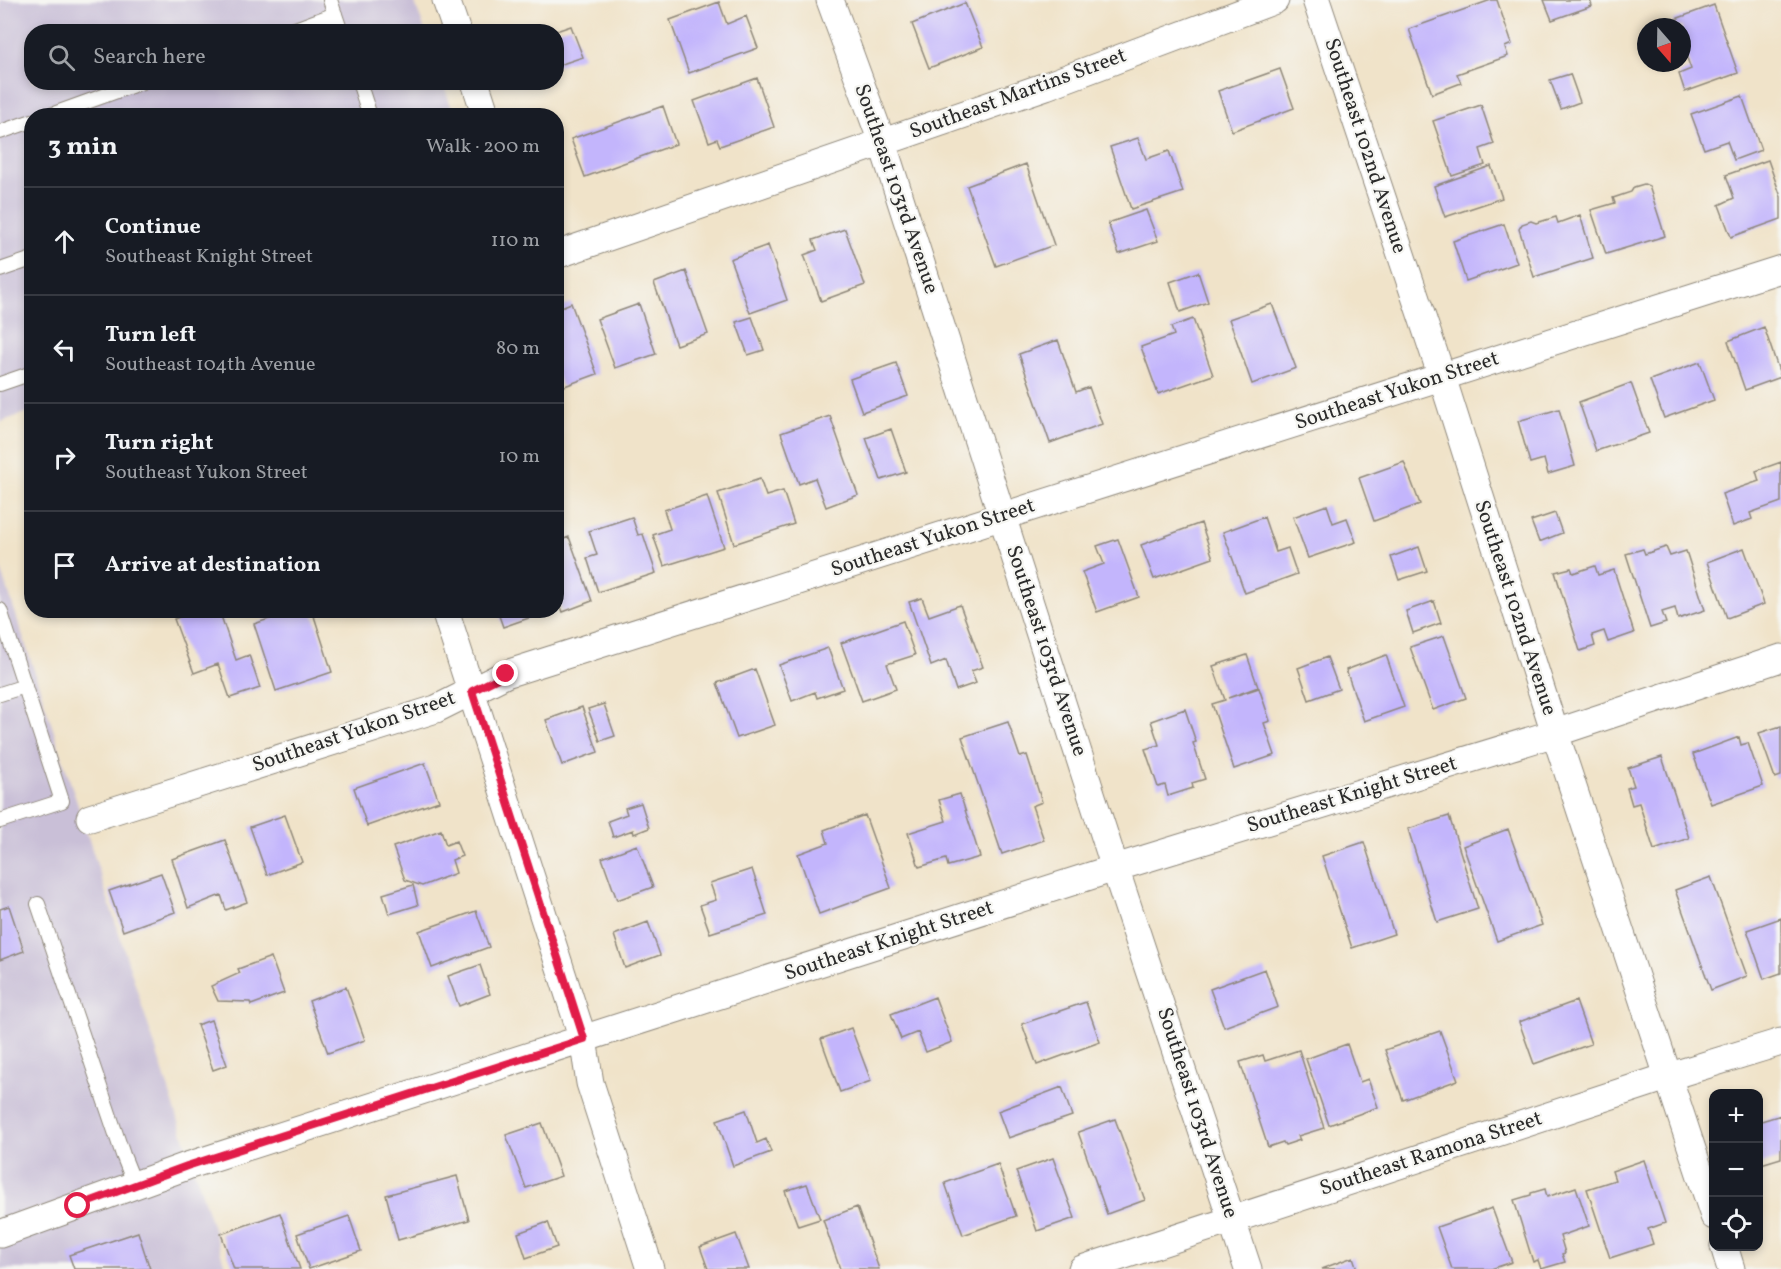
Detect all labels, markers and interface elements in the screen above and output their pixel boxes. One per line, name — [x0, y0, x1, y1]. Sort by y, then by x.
north arrow — [1637, 18, 1691, 72]
search box — [24, 24, 564, 90]
street label: Southeast 102nd Avenue — [1316, 35, 1414, 257]
icon: search — [45, 41, 78, 74]
street label: Southeast Martins Street — [906, 41, 1130, 147]
text: Search here — [93, 42, 206, 73]
street label: Southeast 103rd Avenue — [846, 80, 946, 298]
text: 3 min — [48, 129, 118, 165]
text: Walk · 200 m — [426, 133, 540, 161]
text: Continue — [105, 212, 201, 243]
icon: ahead — [48, 225, 81, 258]
text: 110 m — [491, 227, 540, 255]
text: Southeast Knight Street — [105, 243, 313, 271]
text: Turn left — [105, 320, 196, 351]
icon: left — [48, 333, 81, 366]
text: 80 m — [496, 335, 540, 363]
street label: Southeast Yukon Street — [1291, 344, 1503, 438]
text: Southeast 104th Avenue — [105, 351, 316, 379]
text: Turn right — [105, 428, 213, 459]
icon: right — [48, 441, 81, 474]
text: 10 m — [499, 443, 540, 471]
text: Southeast Yukon Street — [105, 459, 308, 487]
street label: Southeast Yukon Street — [827, 491, 1039, 585]
street label: Southeast 102nd Avenue — [1466, 497, 1564, 719]
street label: Southeast 103rd Avenue — [998, 542, 1094, 760]
icon: arrive — [48, 549, 81, 582]
text: Arrive at destination — [105, 550, 321, 581]
route end — [492, 660, 518, 686]
street label: Southeast Yukon Street — [249, 684, 459, 780]
street label: Southeast Knight Street — [1243, 749, 1461, 841]
street label: Southeast Knight Street — [781, 893, 997, 989]
street label: Southeast 103rd Avenue — [1149, 1004, 1245, 1222]
map controls — [1709, 1089, 1763, 1251]
button: + — [1709, 1089, 1763, 1143]
street label: Southeast Ramona Street — [1316, 1104, 1546, 1204]
button: − — [1709, 1143, 1763, 1197]
route start — [64, 1192, 90, 1218]
button: locate — [1709, 1197, 1763, 1251]

